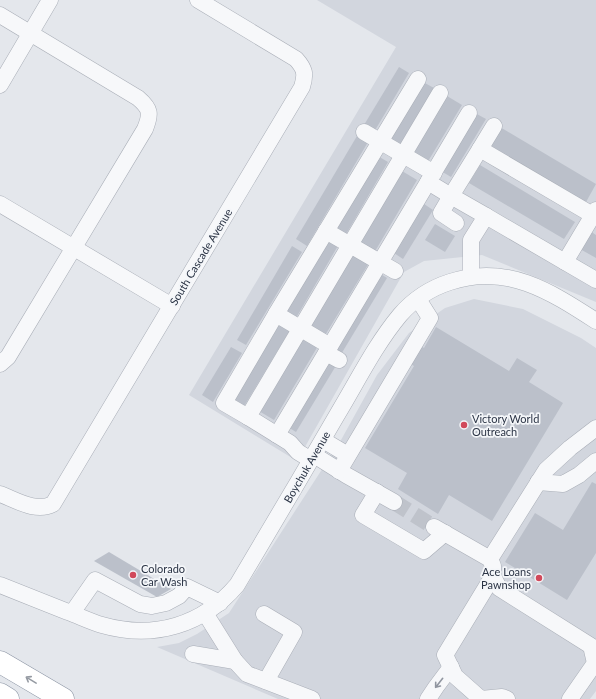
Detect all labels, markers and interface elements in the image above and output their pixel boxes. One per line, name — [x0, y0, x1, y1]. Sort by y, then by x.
street label: South Cascade Avenue — [167, 206, 235, 307]
place label: Victory World Outreach — [472, 412, 539, 438]
marker: Victory World Outreach — [459, 420, 469, 430]
street label: Boychuk Avenue — [281, 428, 332, 505]
place label: Colorado Car Wash — [141, 562, 187, 588]
place label: Ace Loans Pawnshop — [481, 565, 531, 591]
marker: Colorado Car Wash — [128, 570, 138, 580]
marker: Ace Loans Pawnshop — [534, 573, 544, 583]
one-way arrow — [25, 676, 37, 684]
one-way arrow — [435, 677, 443, 688]

